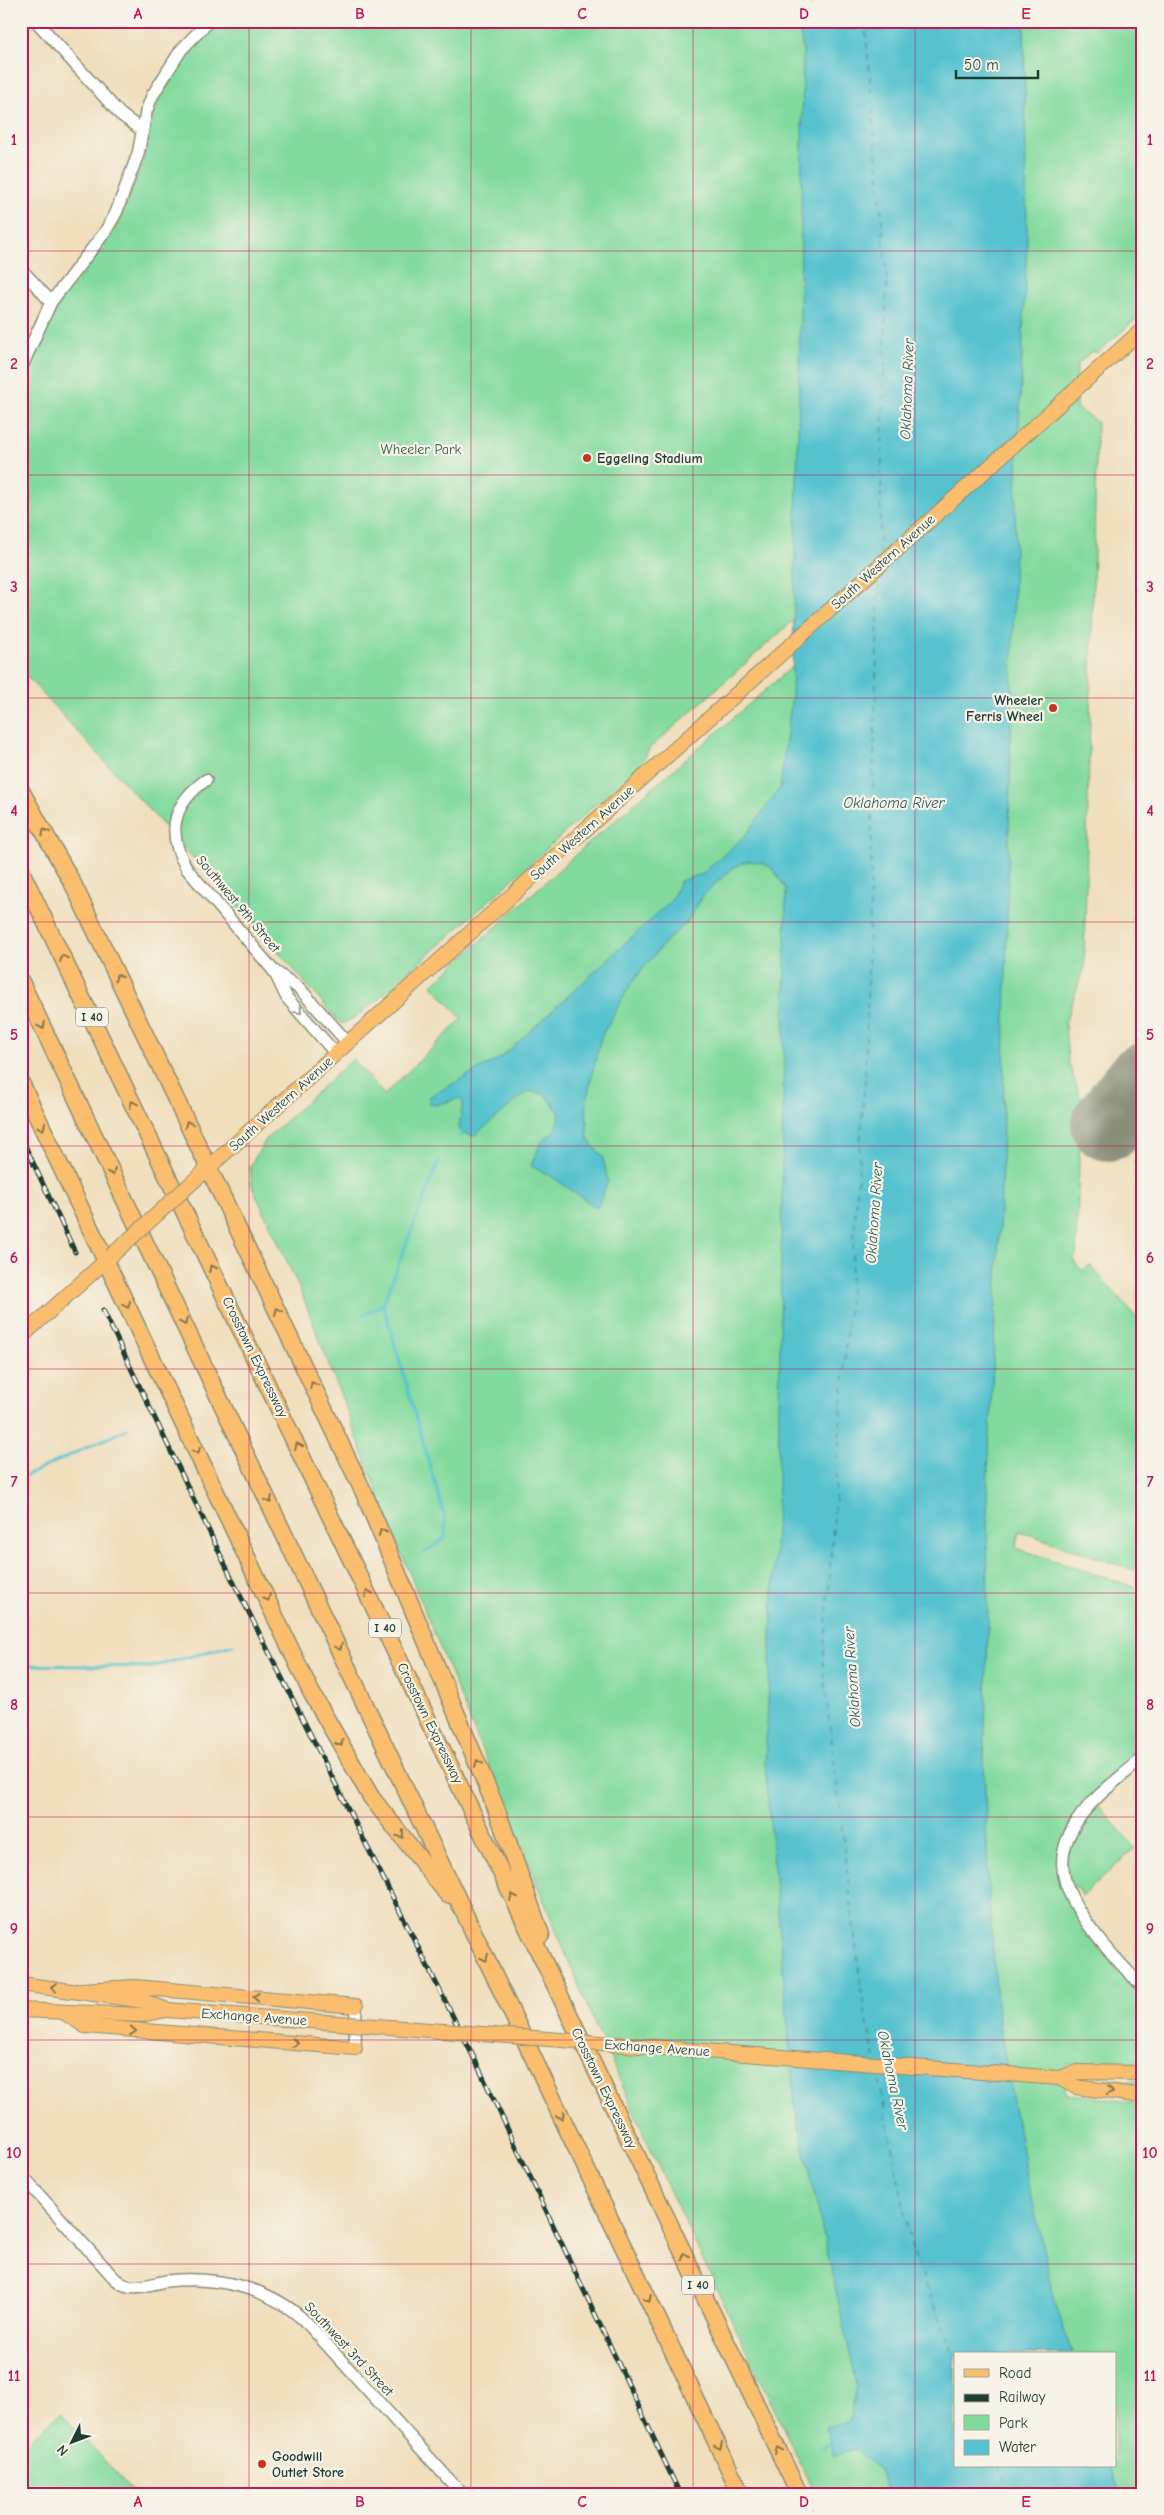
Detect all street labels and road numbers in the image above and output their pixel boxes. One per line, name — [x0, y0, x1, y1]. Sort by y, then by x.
street label: South Western Avenue — [828, 511, 938, 613]
street label: South Western Avenue — [527, 782, 637, 884]
street label: Southwest 9th Street — [192, 852, 284, 957]
road number: I 40 — [76, 1008, 108, 1026]
street label: South Western Avenue — [226, 1053, 336, 1155]
street label: Crosstown Expressway — [218, 1294, 292, 1421]
road number: I 40 — [369, 1619, 401, 1638]
street label: Crosstown Expressway — [393, 1660, 467, 1787]
street label: Exchange Avenue — [201, 2005, 307, 2029]
street label: Crosstown Expressway — [567, 2025, 641, 2152]
street label: Exchange Avenue — [604, 2036, 710, 2060]
road number: I 40 — [682, 2276, 714, 2294]
street label: Southwest 3rd Street — [301, 2298, 398, 2400]

